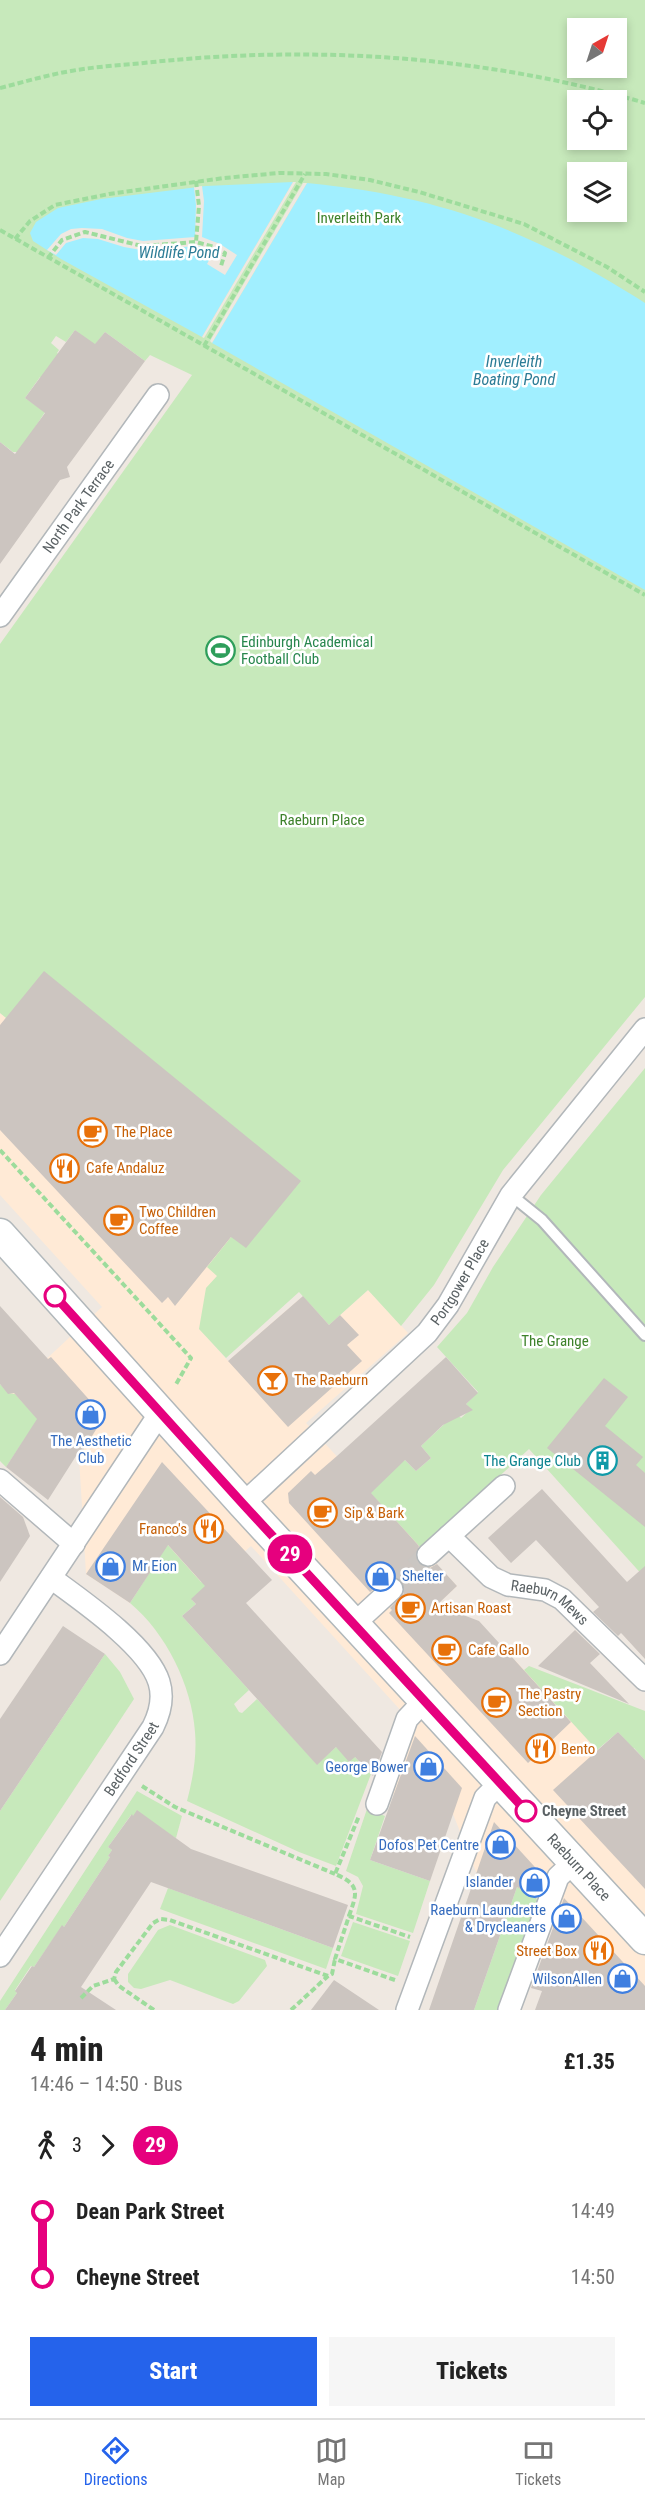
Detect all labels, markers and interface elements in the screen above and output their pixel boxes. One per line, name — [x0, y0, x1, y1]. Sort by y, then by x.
north arrow — [567, 18, 627, 78]
map controls — [567, 18, 627, 222]
button: locate — [567, 90, 627, 150]
button: layers — [567, 162, 627, 222]
park label: Inverleith Park — [317, 209, 402, 227]
water label: Wildlife Pond — [139, 243, 220, 262]
water label: Inverleith Boating Pond — [473, 352, 555, 389]
street label: North Park Terrace — [39, 456, 118, 557]
place label: Edinburgh Academical Football Club — [241, 633, 373, 668]
sports icon: Edinburgh Academical Football Club — [204, 635, 236, 667]
park label: Raeburn Place — [279, 811, 365, 829]
cafe icon: The Place — [77, 1116, 109, 1148]
place label: The Place — [114, 1123, 172, 1141]
restaurant icon: Cafe Andaluz — [49, 1152, 81, 1184]
place label: Cafe Andaluz — [86, 1159, 165, 1177]
place label: Two Children Coffee — [139, 1203, 216, 1238]
cafe icon: Two Children Coffee — [102, 1205, 134, 1237]
street label: Portgower Place — [427, 1236, 493, 1329]
unlabelled marker — [44, 1285, 66, 1307]
park label: The Grange — [521, 1332, 589, 1350]
bar icon: The Raeburn — [257, 1364, 289, 1396]
place label: The Raeburn — [294, 1371, 368, 1389]
shop icon: The Aesthetic Club — [75, 1398, 107, 1430]
place label: The Aesthetic Club — [50, 1432, 132, 1467]
building icon: The Grange Club — [586, 1445, 618, 1477]
place label: The Grange Club — [483, 1452, 581, 1470]
cafe icon: Sip & Bark — [307, 1497, 339, 1529]
place label: Sip & Bark — [344, 1504, 405, 1522]
restaurant icon: Franco's — [192, 1513, 224, 1545]
place label: Franco's — [139, 1520, 187, 1538]
line badge: 29 — [263, 1534, 317, 1574]
text: 29 — [279, 1542, 301, 1566]
shop icon: Mr Eion — [95, 1550, 127, 1582]
place label: Mr Eion — [132, 1557, 177, 1575]
shop icon: Shelter — [365, 1560, 397, 1592]
place label: Shelter — [402, 1567, 444, 1585]
street label: Raeburn Mews — [510, 1576, 592, 1629]
cafe icon: Artisan Roast — [394, 1592, 426, 1624]
place label: Artisan Roast — [431, 1599, 511, 1617]
cafe icon: Cafe Gallo — [431, 1634, 463, 1666]
place label: Cafe Gallo — [468, 1641, 529, 1659]
place label: The Pastry Section — [518, 1685, 581, 1720]
cafe icon: The Pastry Section — [481, 1687, 513, 1719]
street label: Bedford Street — [100, 1719, 163, 1799]
restaurant icon: Bento — [524, 1733, 556, 1765]
place label: Bento — [561, 1740, 595, 1758]
shop icon: George Bower — [413, 1751, 445, 1783]
place label: George Bower — [325, 1758, 408, 1776]
marker: Cheyne Street — [515, 1800, 537, 1822]
place label: Cheyne Street — [542, 1802, 627, 1820]
shop icon: Dofos Pet Centre — [484, 1829, 516, 1861]
street label: Raeburn Place — [543, 1830, 614, 1905]
place label: Dofos Pet Centre — [379, 1836, 479, 1854]
shop icon: Islander — [518, 1866, 550, 1898]
place label: Islander — [465, 1873, 513, 1891]
place label: Raeburn Laundrette & Drycleaners — [430, 1901, 546, 1936]
shop icon: Raeburn Laundrette & Drycleaners — [551, 1903, 583, 1935]
restaurant icon: Street Box — [582, 1935, 614, 1967]
place label: Street Box — [516, 1942, 577, 1960]
shop icon: WilsonAllen — [607, 1963, 639, 1995]
place label: WilsonAllen — [532, 1970, 602, 1988]
text: 4 min — [30, 2030, 104, 2069]
text: £1.35 — [564, 2049, 615, 2074]
text: 14:46 – 14:50 · Bus — [30, 2072, 183, 2096]
icon: walk — [30, 2129, 63, 2162]
icon: forward — [91, 2129, 124, 2162]
text: 3 — [72, 2133, 82, 2157]
text: 29 — [145, 2133, 166, 2157]
text: Dean Park Street — [76, 2199, 224, 2224]
text: 14:49 — [571, 2199, 615, 2223]
text: Cheyne Street — [76, 2265, 199, 2290]
text: 14:50 — [571, 2265, 615, 2289]
button: Start — [30, 2337, 317, 2406]
button: Tickets — [329, 2337, 615, 2406]
tab: Directions — [84, 2434, 148, 2489]
tab: Map — [315, 2434, 348, 2489]
tab: Tickets — [515, 2434, 561, 2489]

